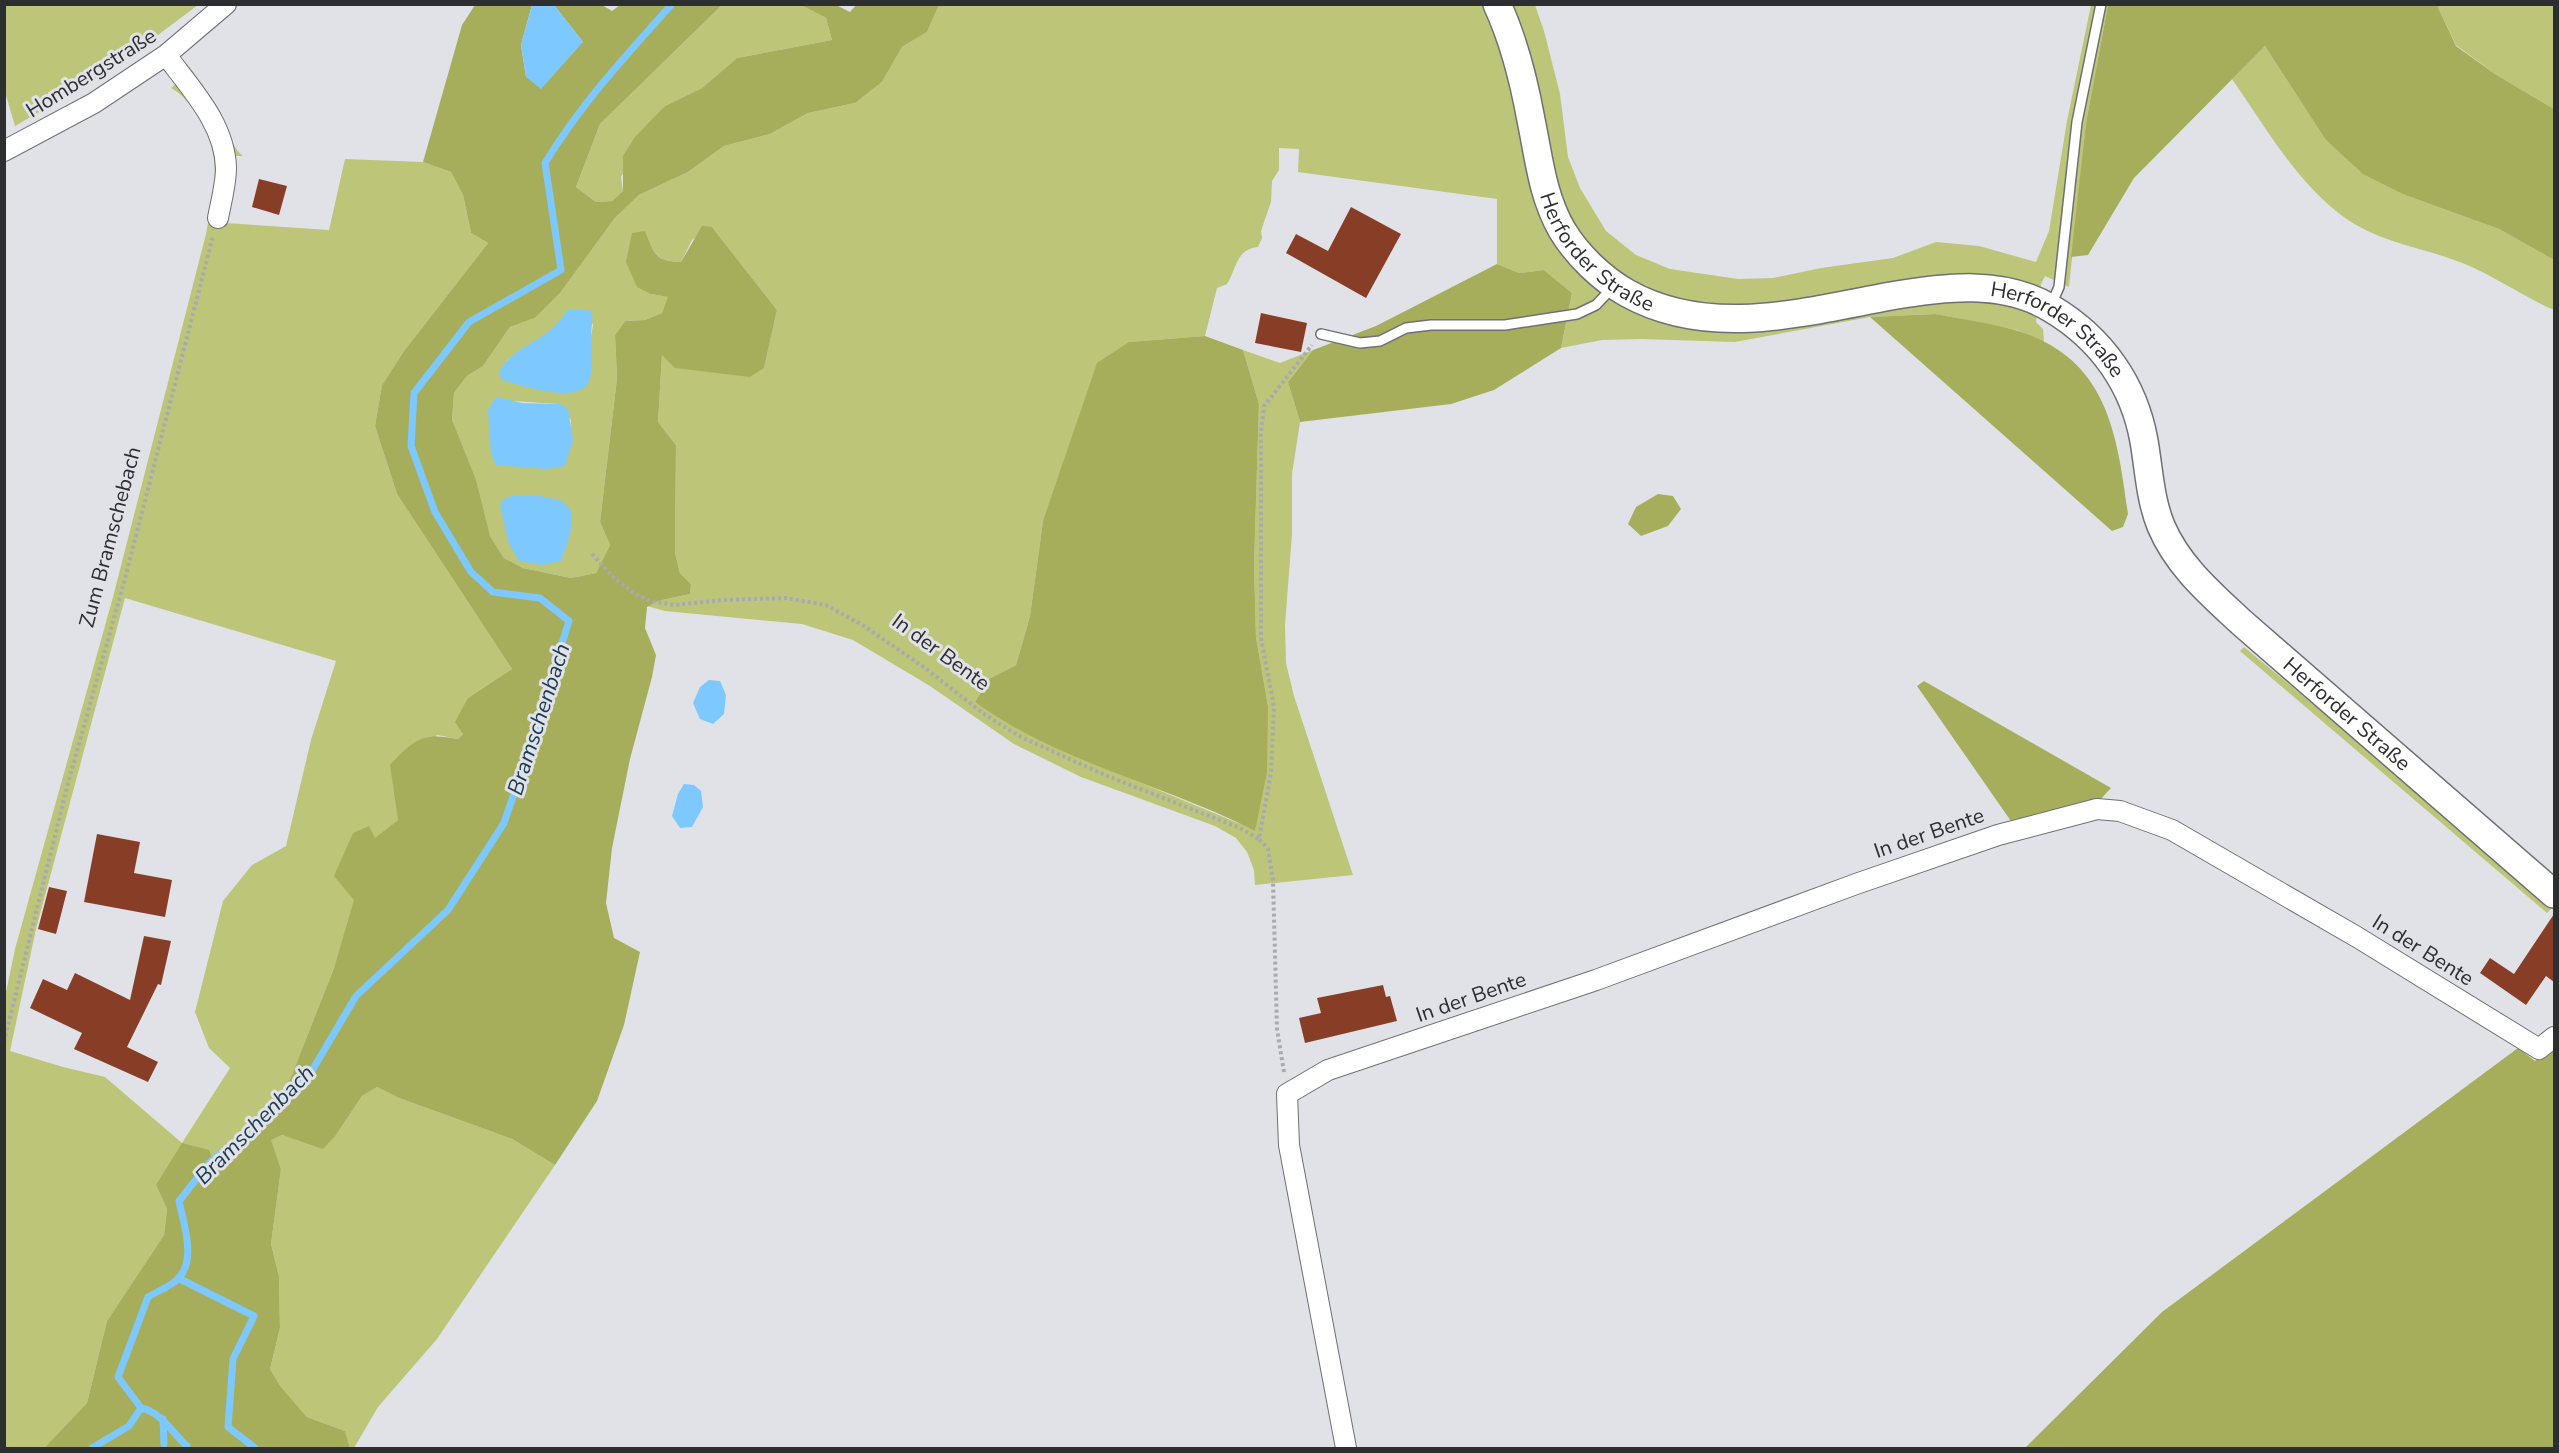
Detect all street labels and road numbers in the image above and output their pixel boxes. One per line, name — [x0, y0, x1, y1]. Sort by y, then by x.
street label: Hombergstraße — [21, 22, 161, 124]
street label: Herforder Straße — [1533, 189, 1658, 318]
street label: Herforder Straße — [1989, 275, 2131, 383]
street label: Zum Bramschebach — [72, 444, 148, 630]
street label: In der Bente — [886, 607, 996, 697]
street label: Herforder Straße — [2277, 651, 2417, 777]
street label: In der Bente — [1870, 801, 1988, 865]
street label: In der Bente — [2367, 908, 2479, 992]
street label: In der Bente — [1412, 965, 1530, 1029]

